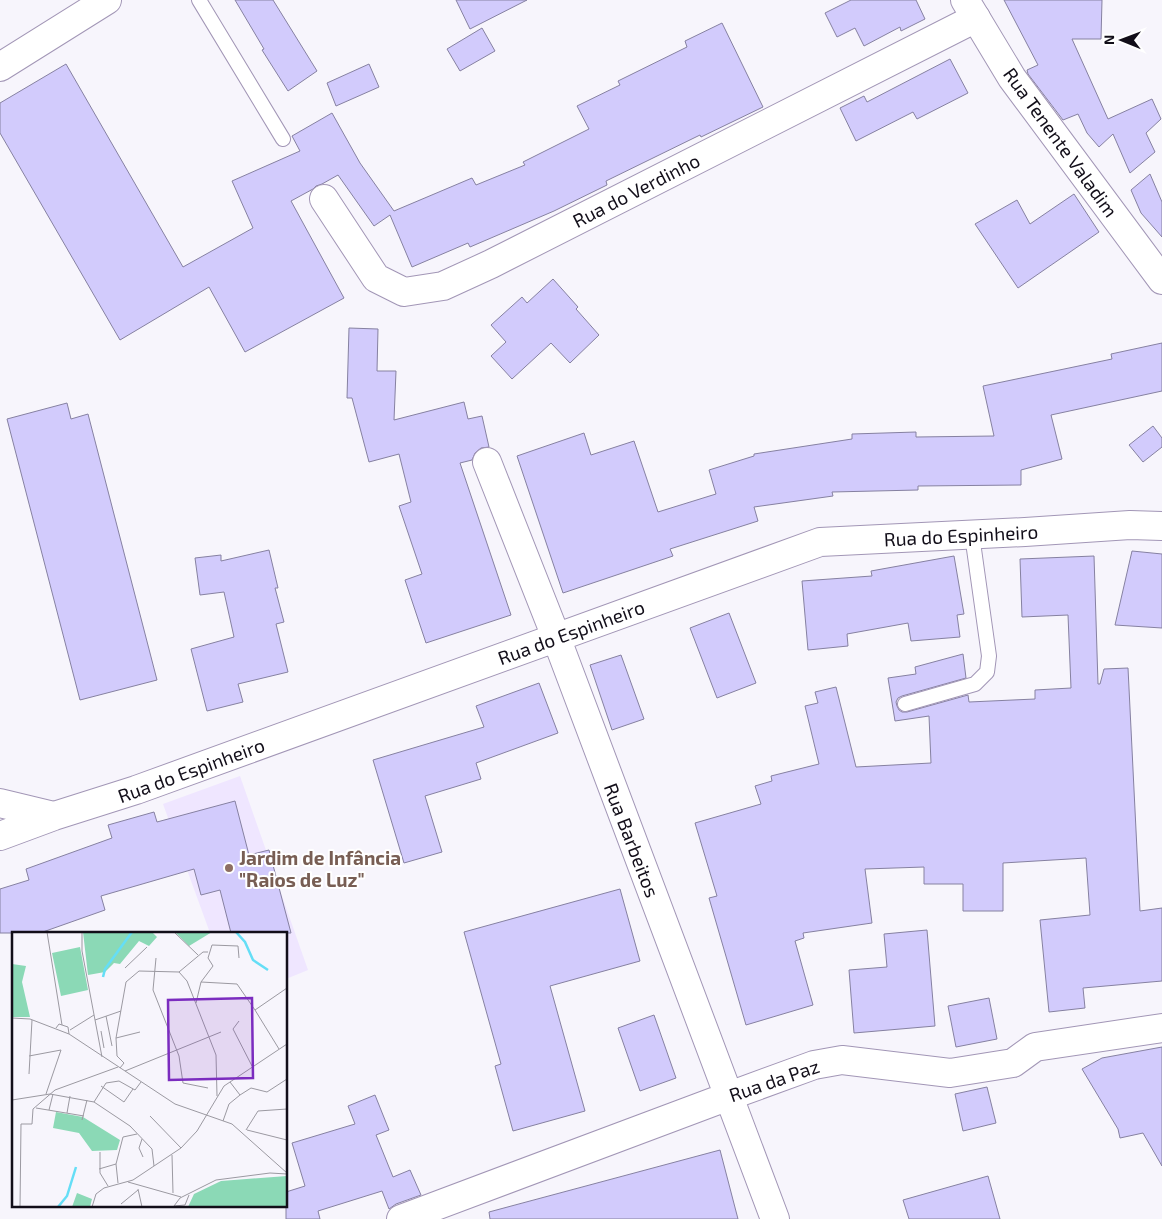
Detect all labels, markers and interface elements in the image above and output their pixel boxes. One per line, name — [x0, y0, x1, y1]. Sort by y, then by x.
north arrow — [1097, 15, 1147, 65]
text: N — [1100, 35, 1117, 45]
street label: Rua Tenente Valadim — [999, 63, 1123, 221]
street label: Rua do Verdinho — [569, 148, 703, 232]
street label: Rua do Espinheiro — [883, 519, 1039, 551]
street label: Rua do Espinheiro — [495, 595, 647, 669]
street label: Rua do Espinheiro — [115, 733, 267, 807]
street label: Rua Barbeitos — [600, 780, 664, 900]
place label: Jardim de Infância "Raios de Luz" — [239, 846, 401, 891]
marker: Jardim de Infância "Raios de Luz" — [223, 862, 235, 874]
inset map — [12, 932, 288, 1206]
street label: Rua da Paz — [726, 1054, 822, 1106]

